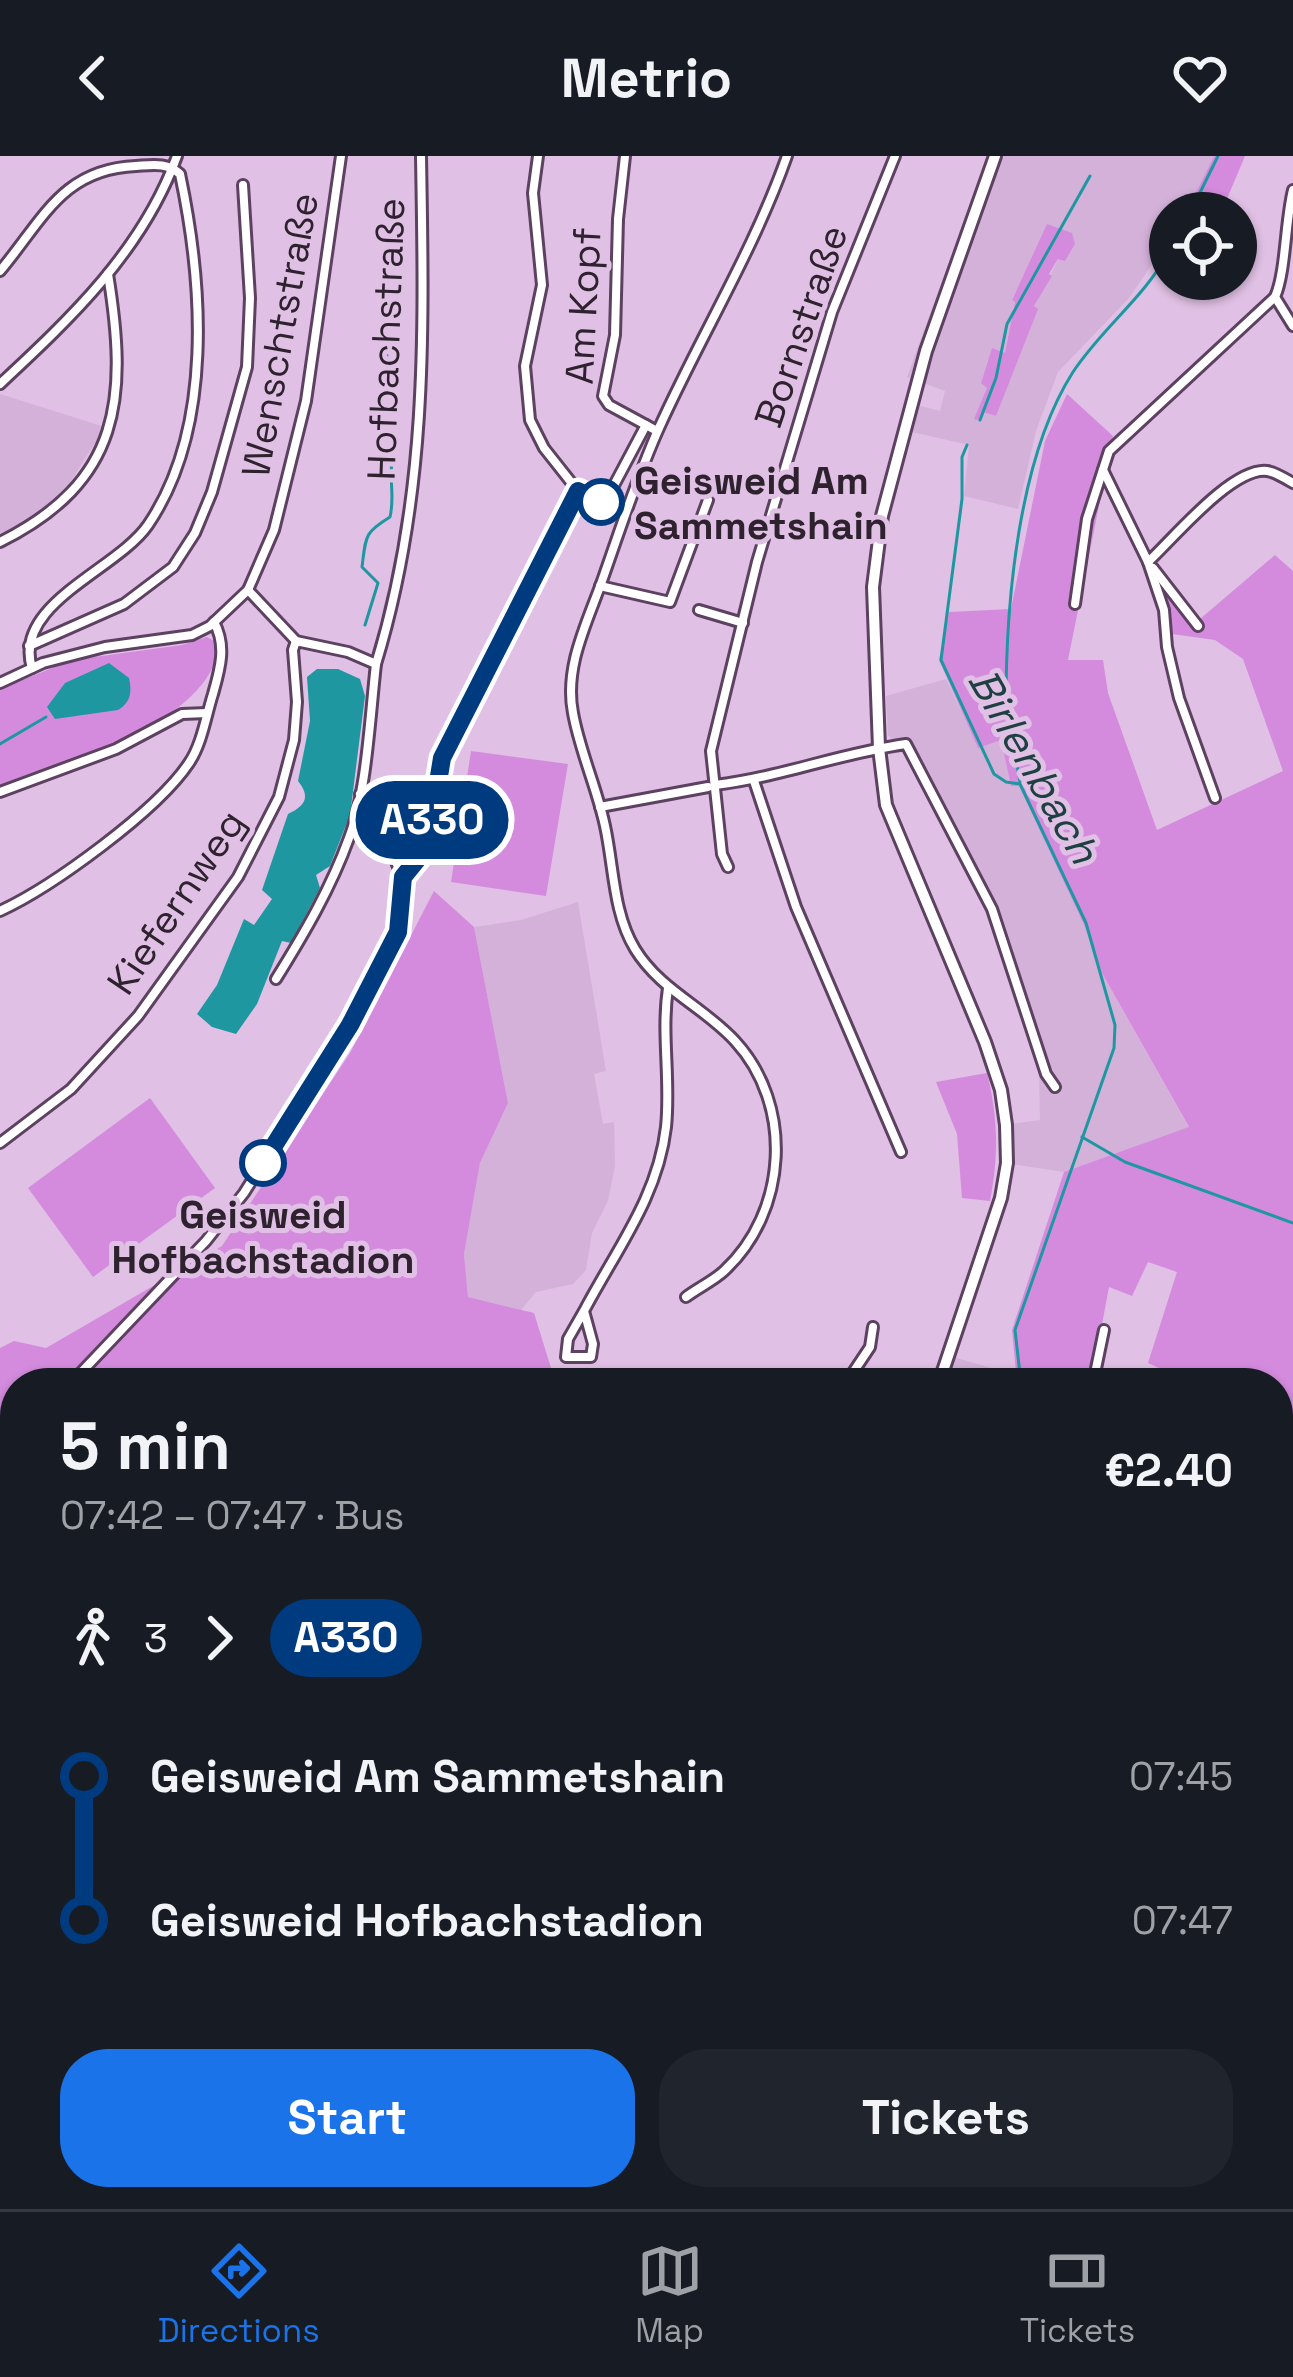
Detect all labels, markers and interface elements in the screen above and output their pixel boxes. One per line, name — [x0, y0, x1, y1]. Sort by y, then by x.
text: Metrio — [561, 44, 732, 113]
icon: back — [60, 45, 126, 111]
icon: heart — [1167, 45, 1233, 111]
street label: Wenschtstraße — [231, 189, 329, 481]
map controls — [1149, 192, 1257, 300]
button: locate — [1149, 192, 1257, 300]
street label: Hofbachstraße — [357, 197, 415, 481]
street label: Bornstraße — [744, 218, 858, 434]
street label: Am Kopf — [554, 226, 612, 386]
place label: Geisweid Am Sammetshain — [634, 456, 888, 550]
marker: Geisweid Am Sammetshain — [579, 480, 623, 524]
water label: Birlenbach — [957, 659, 1112, 874]
line badge: A330 — [348, 781, 516, 859]
text: A330 — [380, 793, 484, 846]
street label: Kiefernweg — [96, 800, 256, 1004]
marker: Geisweid Hofbachstadion — [241, 1141, 285, 1185]
place label: Geisweid Hofbachstadion — [112, 1190, 414, 1284]
text: 5 min — [60, 1404, 231, 1488]
text: €2.40 — [1105, 1442, 1233, 1499]
text: 07:42 – 07:47 · Bus — [60, 1491, 404, 1540]
icon: walk — [60, 1605, 126, 1671]
icon: forward — [186, 1605, 252, 1671]
text: A330 — [294, 1611, 398, 1664]
text: 3 — [144, 1614, 168, 1663]
text: Geisweid Am Sammetshain — [150, 1748, 725, 1805]
text: 07:45 — [1129, 1752, 1233, 1801]
text: Geisweid Hofbachstadion — [150, 1892, 704, 1949]
text: 07:47 — [1132, 1896, 1233, 1945]
button: Start — [60, 2049, 635, 2187]
button: Tickets — [659, 2049, 1233, 2187]
tab: Directions — [158, 2238, 320, 2352]
tab: Map — [635, 2238, 704, 2352]
tab: Tickets — [1020, 2238, 1135, 2352]

